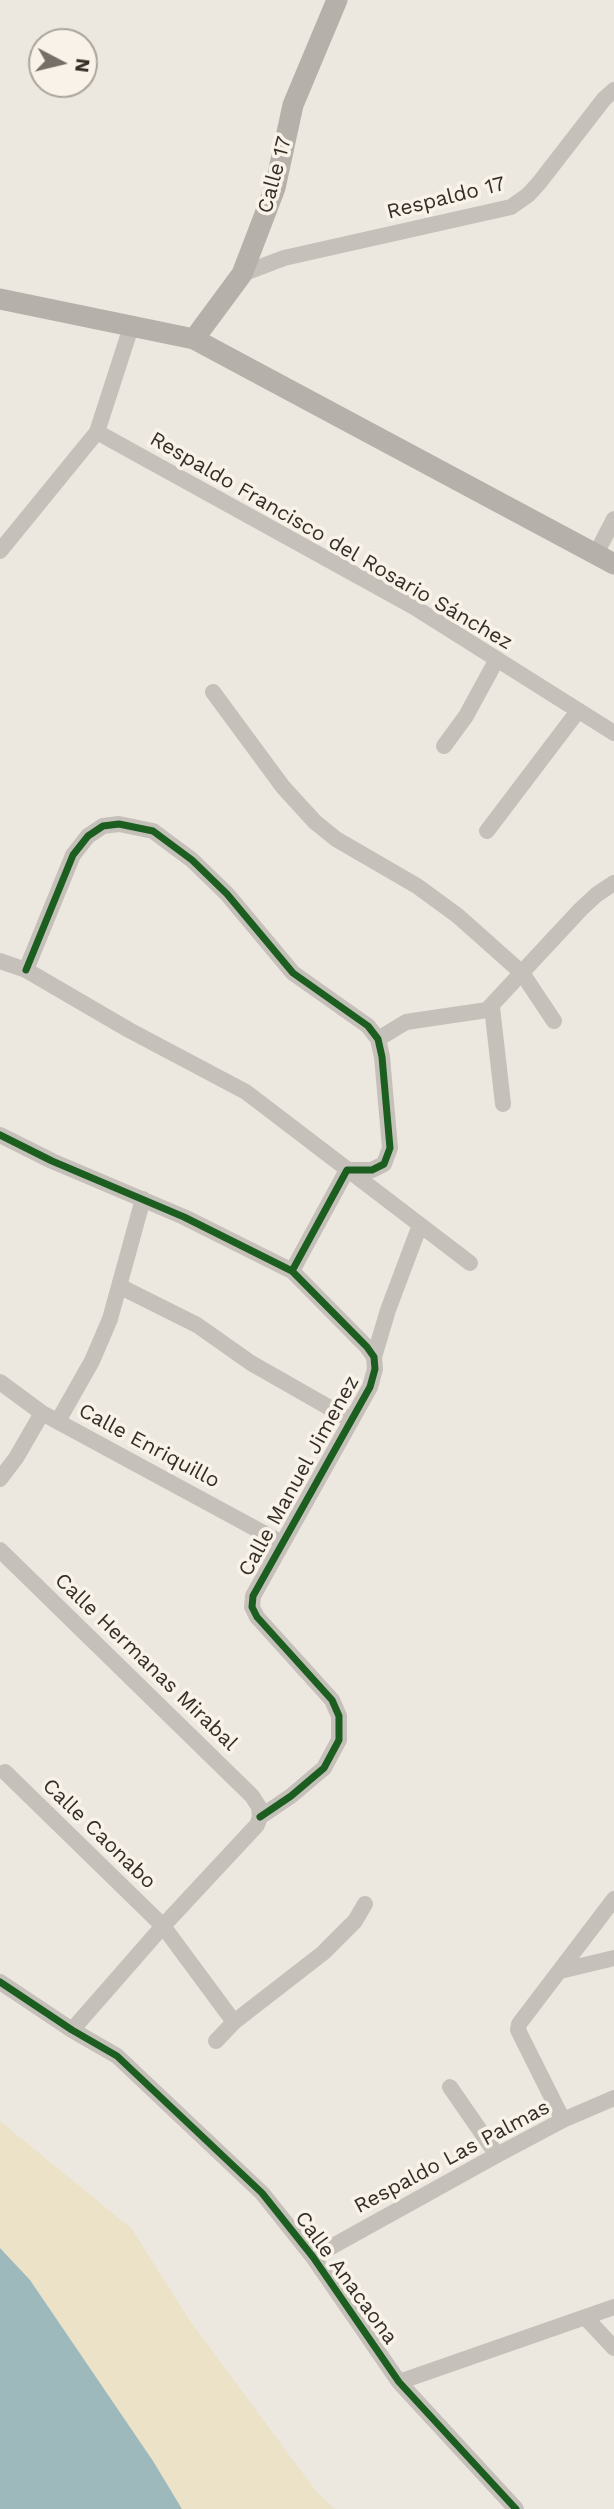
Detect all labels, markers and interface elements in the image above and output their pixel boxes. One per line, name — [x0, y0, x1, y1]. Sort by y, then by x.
north arrow — [28, 28, 98, 98]
text: N — [70, 57, 95, 74]
street label: Calle 17 — [253, 134, 297, 216]
street label: Respaldo 17 — [384, 171, 508, 225]
street label: Respaldo Francisco del Rosario Sánchez — [145, 426, 517, 656]
street label: Calle Manuel Jimenez — [233, 1371, 365, 1581]
street label: Calle Enriquillo — [74, 1398, 224, 1494]
street label: Calle Hermanas Mirabal — [49, 1568, 243, 1756]
street label: Calle Caonabo — [37, 1774, 161, 1894]
street label: Respaldo Las Palmas — [350, 2095, 554, 2219]
street label: Calle Anacaona — [289, 2207, 403, 2349]

